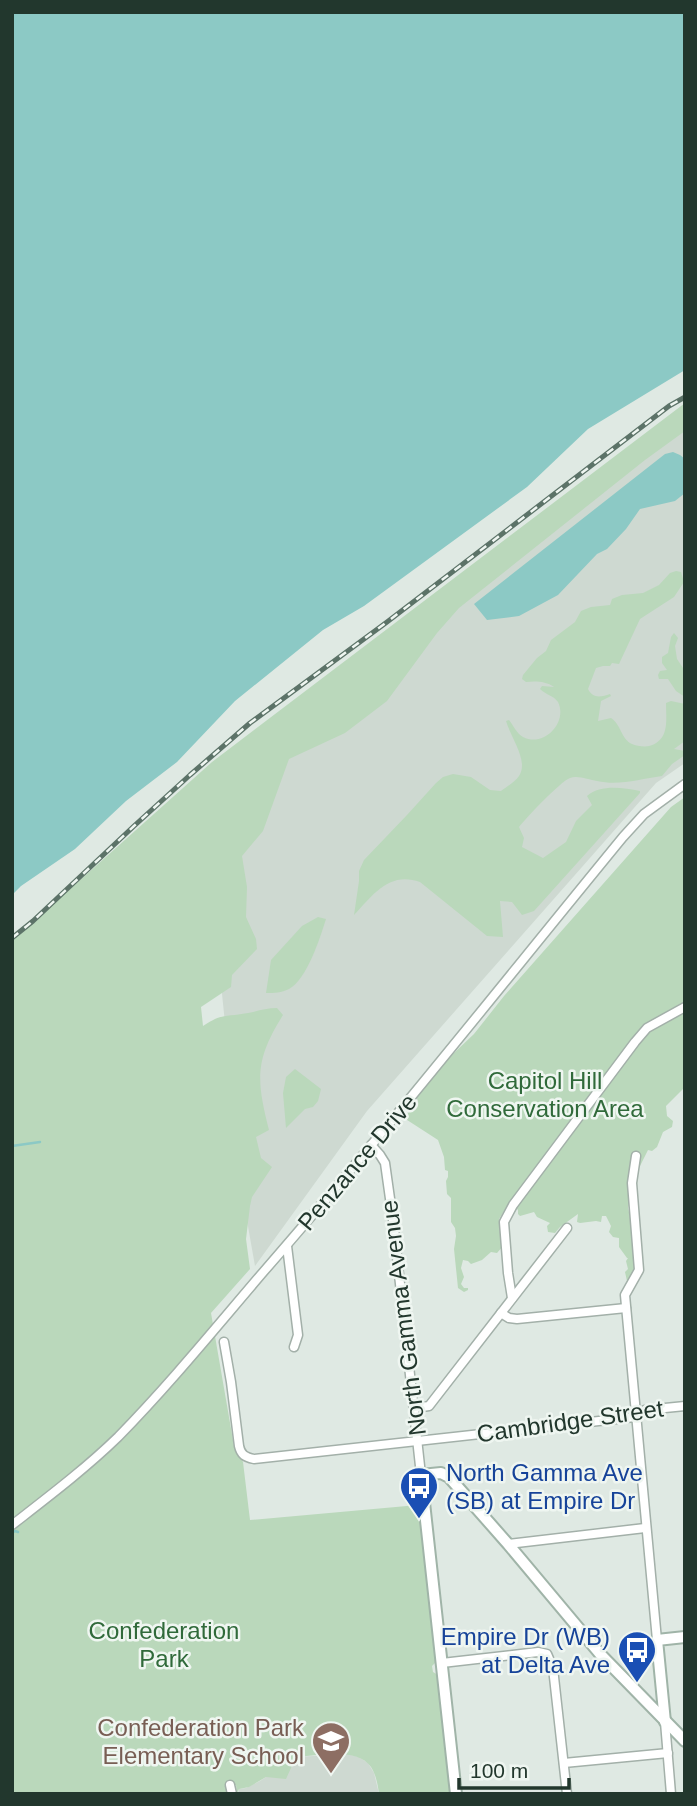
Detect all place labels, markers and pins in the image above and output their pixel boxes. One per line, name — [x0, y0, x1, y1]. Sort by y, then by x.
place label: North Gamma Ave (SB) at Empire Dr — [446, 1459, 643, 1514]
bus stop icon: North Gamma Ave (SB) at Empire Dr — [398, 1465, 440, 1520]
place label: Empire Dr (WB) at Delta Ave — [441, 1623, 610, 1678]
bus stop icon: Empire Dr (WB) at Delta Ave — [616, 1629, 658, 1684]
place label: Confederation Park Elementary School — [97, 1714, 305, 1769]
school or university icon: Confederation Park Elementary School — [310, 1720, 352, 1775]

